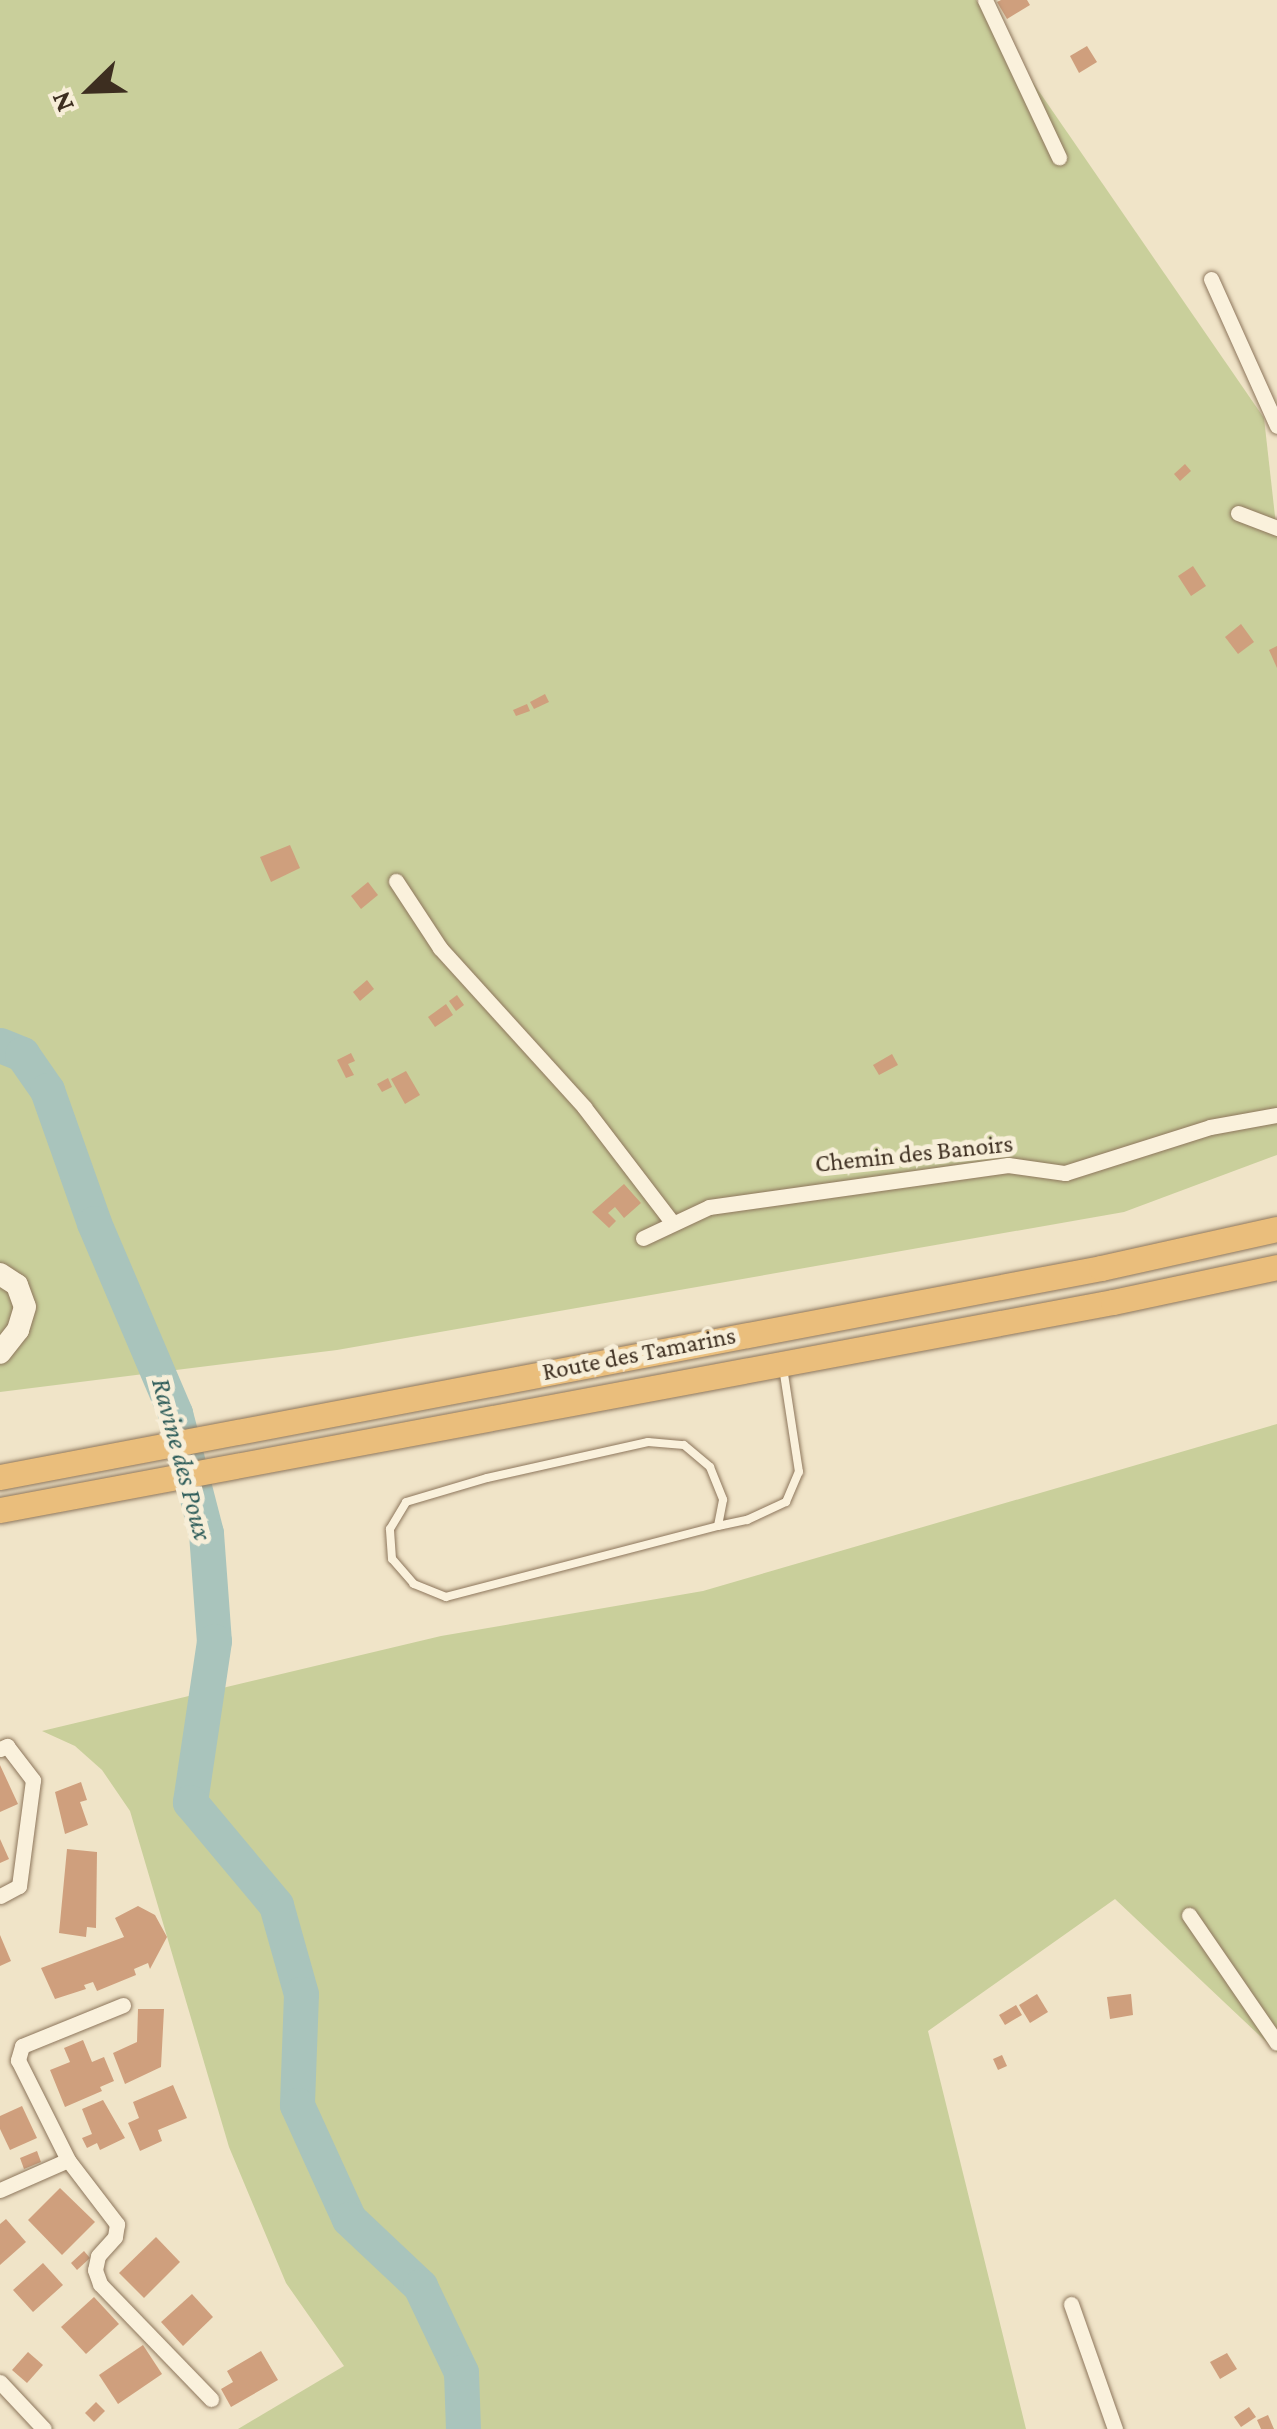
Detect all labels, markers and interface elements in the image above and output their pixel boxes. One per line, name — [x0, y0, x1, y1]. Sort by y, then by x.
north arrow — [40, 40, 140, 140]
text: N — [44, 87, 80, 117]
street label: Chemin des Banoirs — [814, 1129, 1014, 1179]
street label: Route des Tamarins — [540, 1321, 738, 1387]
water label: Ravine des Poux — [144, 1374, 220, 1544]

